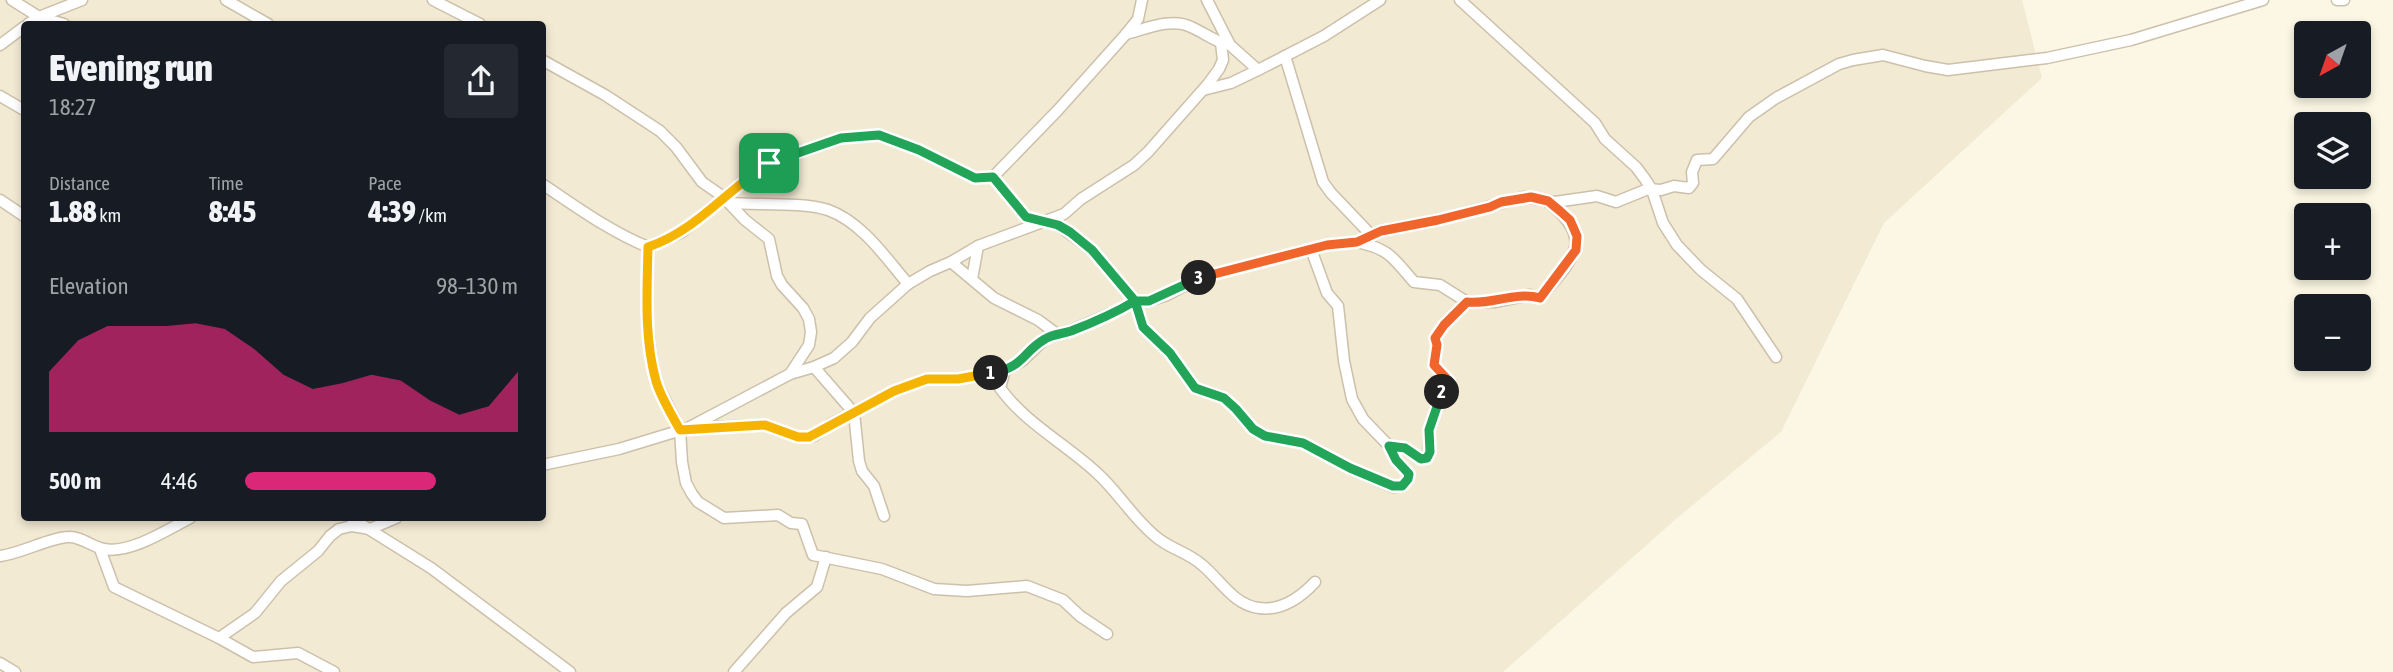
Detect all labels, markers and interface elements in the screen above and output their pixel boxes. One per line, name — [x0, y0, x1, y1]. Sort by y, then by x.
north arrow — [2294, 21, 2371, 98]
map controls — [2294, 21, 2371, 371]
button: share — [444, 44, 518, 118]
text: Evening run — [49, 46, 213, 89]
text: 18:27 — [49, 94, 96, 120]
button: layers — [2294, 112, 2371, 189]
pin — [739, 133, 799, 193]
icon: arrive — [750, 144, 788, 182]
text: Distance — [49, 172, 110, 194]
text: Time — [209, 172, 243, 194]
text: Pace — [368, 172, 402, 194]
text: 1.88 — [49, 194, 97, 228]
text: 8:45 — [209, 194, 256, 228]
text: 4:39 — [368, 194, 416, 228]
button: + — [2294, 203, 2371, 280]
text: km — [97, 204, 121, 226]
text: /km — [416, 204, 447, 226]
pin: 3 — [1182, 260, 1216, 296]
text: 3 — [1194, 266, 1203, 288]
text: Elevation — [49, 273, 129, 299]
text: 98–130 m — [436, 273, 518, 299]
button: − — [2294, 294, 2371, 371]
pin: 1 — [974, 356, 1009, 390]
text: 1 — [986, 361, 995, 383]
pin: 2 — [1424, 374, 1460, 410]
text: 2 — [1437, 380, 1446, 402]
text: 500 m — [49, 468, 101, 494]
text: 4:46 — [161, 468, 198, 494]

